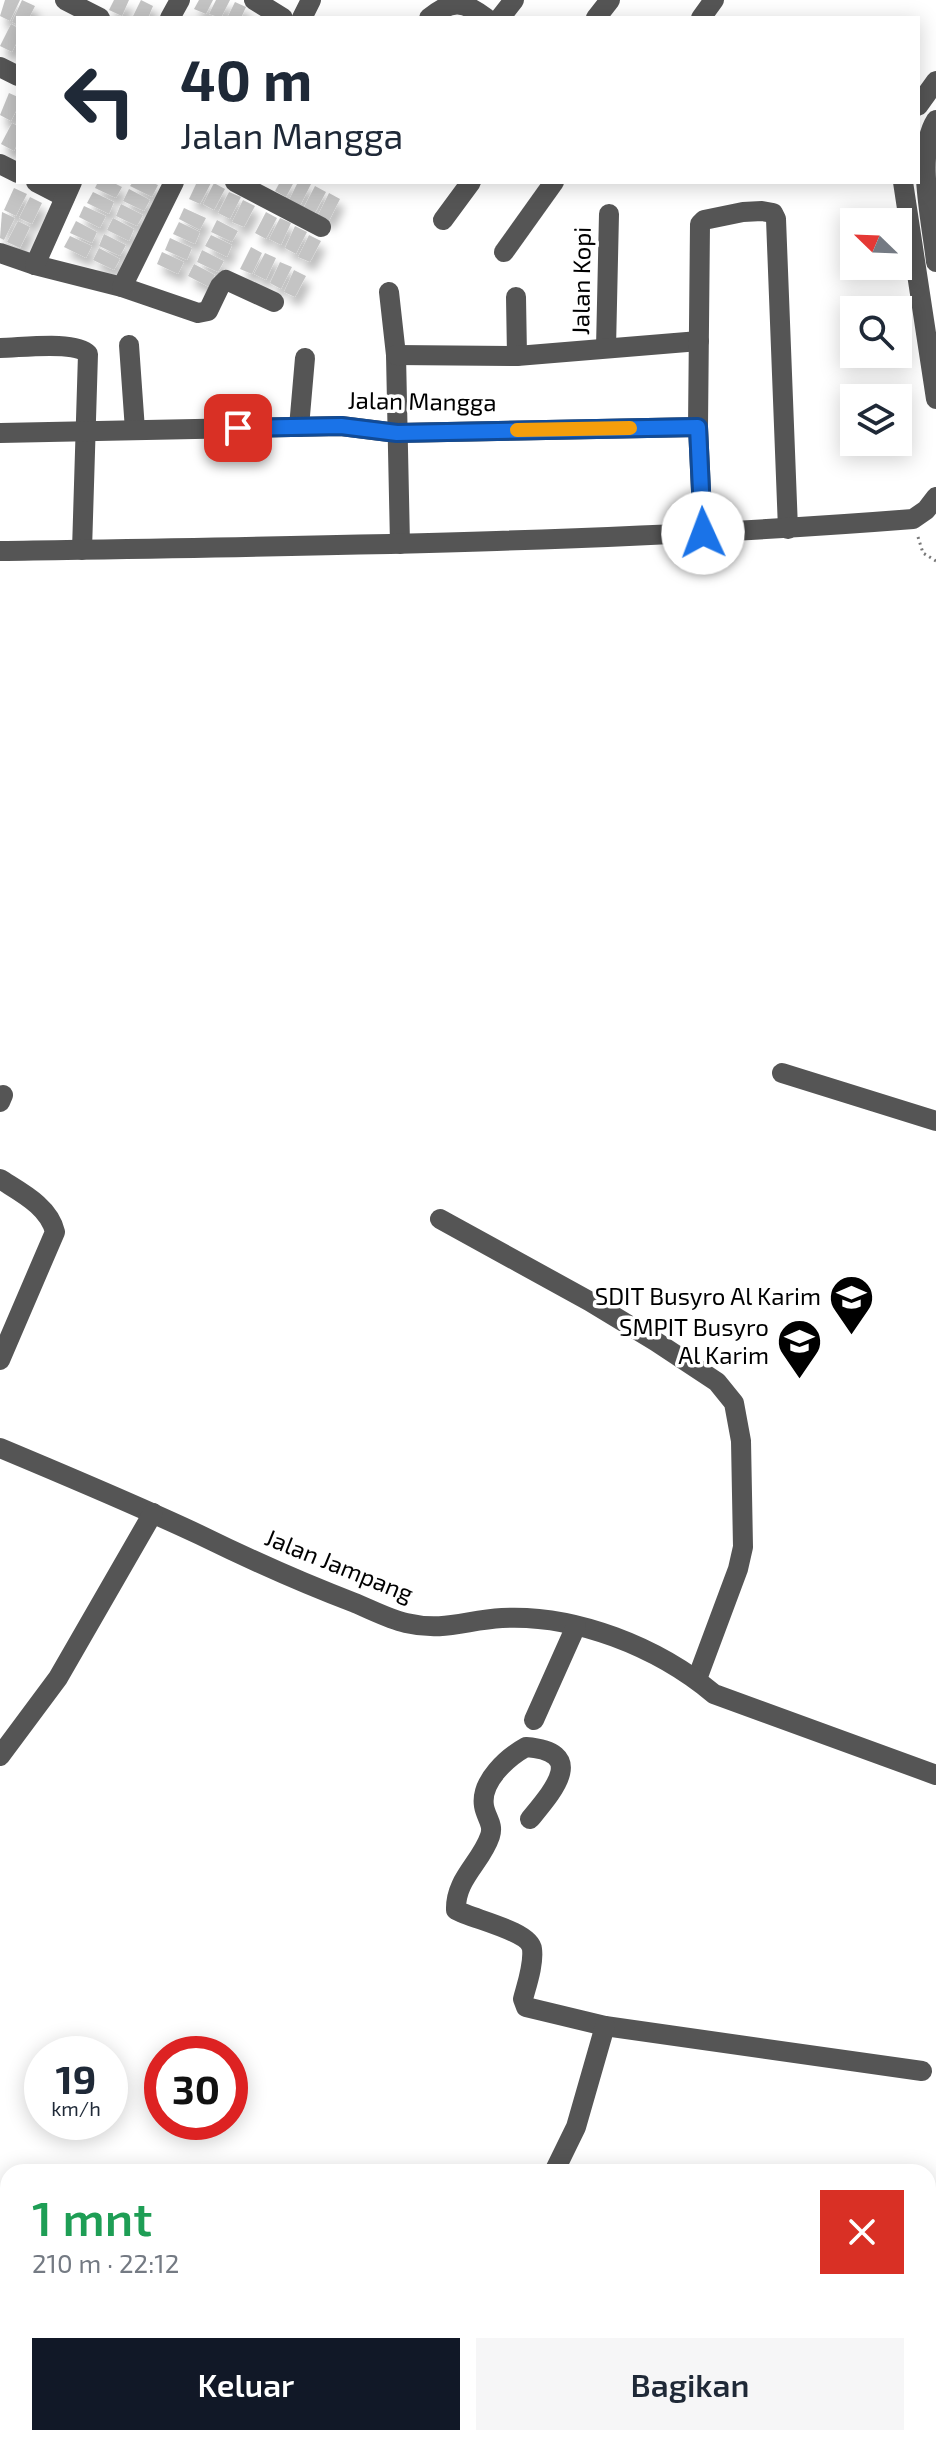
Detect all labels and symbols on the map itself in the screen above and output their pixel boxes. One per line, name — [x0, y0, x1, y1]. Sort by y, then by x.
north arrow — [840, 208, 912, 280]
street label: Jalan Kopi — [565, 227, 596, 335]
street label: Jalan Mangga — [347, 385, 497, 416]
pin — [204, 394, 272, 462]
position arrow — [661, 491, 745, 575]
school or university icon: SDIT Busyro Al Karim — [828, 1273, 876, 1336]
place label: SDIT Busyro Al Karim — [595, 1281, 821, 1310]
place label: SMPIT Busyro Al Karim — [619, 1312, 769, 1369]
school or university icon: SMPIT Busyro Al Karim — [776, 1318, 824, 1381]
street label: Jalan Jampang — [261, 1522, 418, 1608]
speed limit sign: 30 — [144, 2036, 248, 2140]

